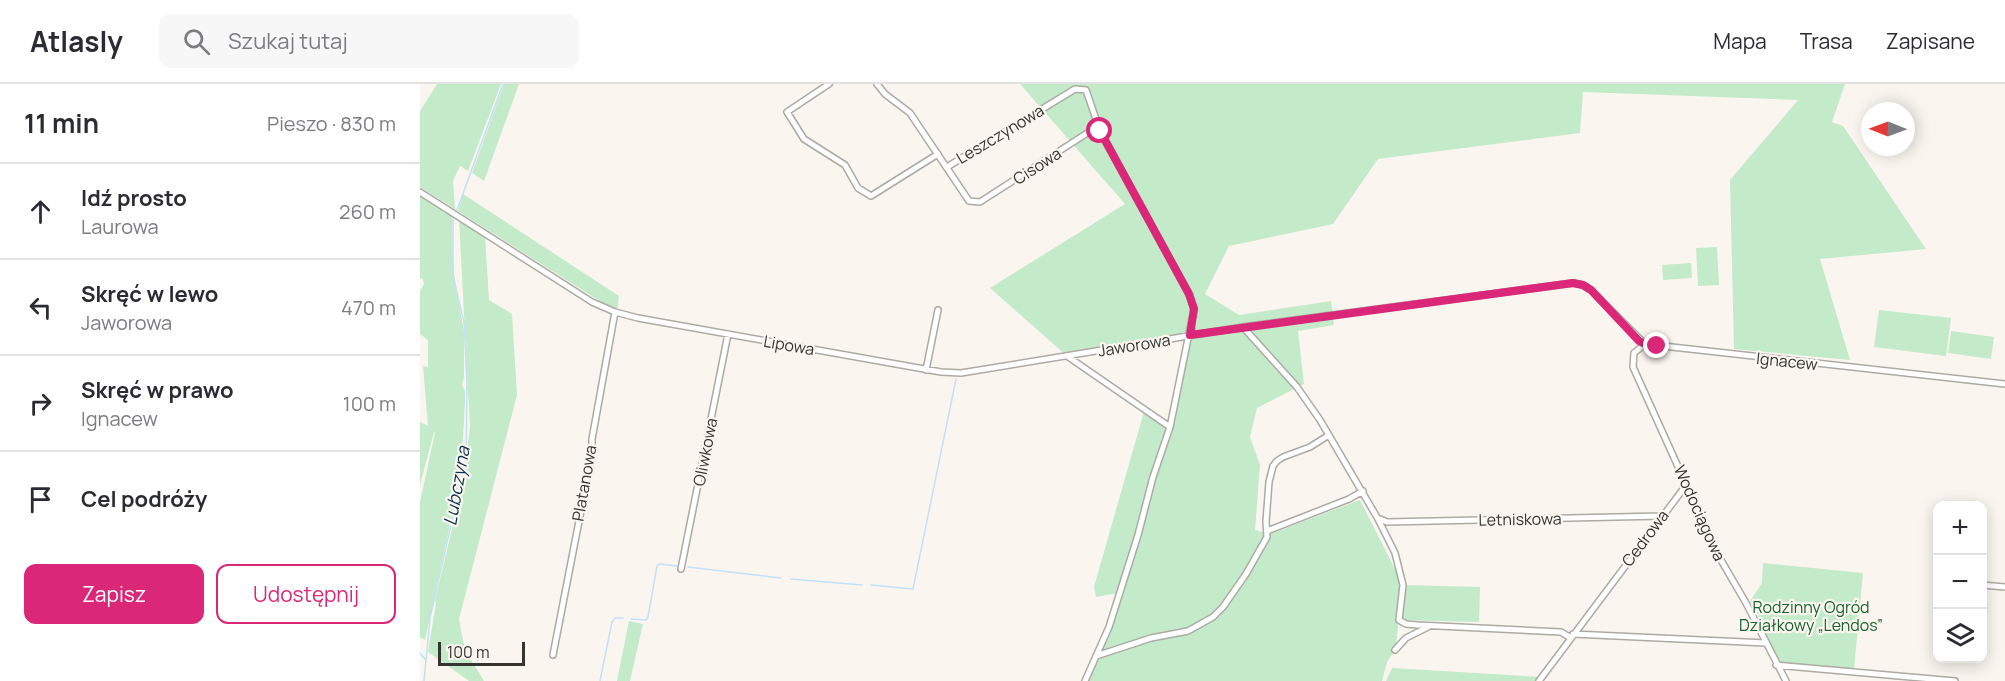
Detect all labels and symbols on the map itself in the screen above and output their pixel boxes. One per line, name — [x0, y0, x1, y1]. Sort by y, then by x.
street label: Leszczynowa — [952, 99, 1048, 169]
north arrow — [1861, 102, 1915, 156]
route start — [1086, 117, 1112, 143]
street label: Cisowa — [1009, 142, 1065, 190]
street label: Jaworowa — [1096, 328, 1172, 362]
street label: Lipowa — [762, 330, 816, 360]
route end — [1643, 332, 1669, 358]
street label: Ignacew — [1755, 347, 1819, 375]
street label: Oliwkowa — [688, 416, 722, 488]
water label: Lubczyna — [437, 443, 475, 527]
street label: Platanowa — [566, 443, 602, 523]
street label: Wodociągowa — [1669, 461, 1731, 565]
street label: Cedrowa — [1616, 505, 1674, 571]
street label: Letniskowa — [1478, 507, 1562, 531]
park label: Rodzinny Ogród Działkowy „Lendos” — [1739, 596, 1883, 636]
scale bar — [438, 639, 525, 666]

